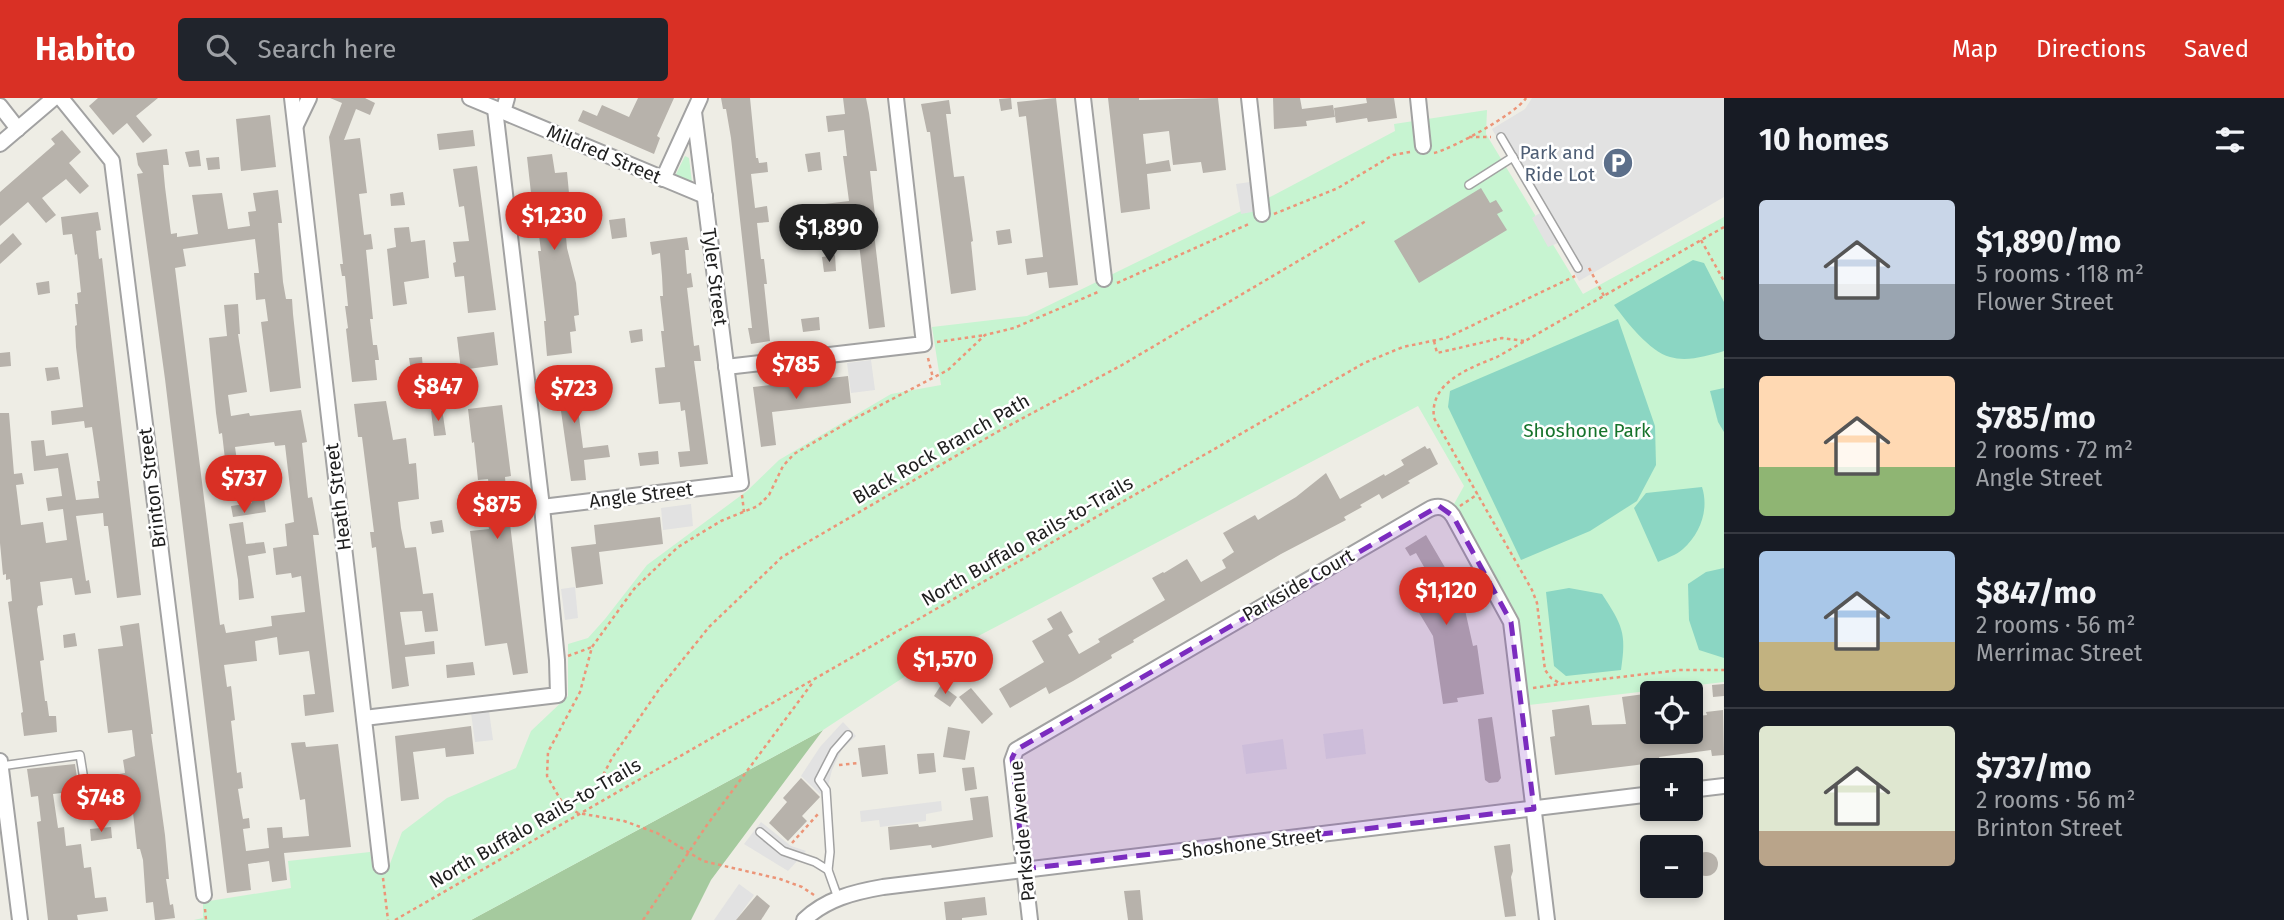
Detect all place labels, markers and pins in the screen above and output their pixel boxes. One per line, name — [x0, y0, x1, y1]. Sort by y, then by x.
place label: Park and Ride Lot — [1520, 141, 1595, 186]
parking icon: Park and Ride Lot — [1601, 146, 1635, 180]
pin: $1,230 — [497, 192, 611, 252]
pin: $1,890 — [772, 204, 886, 264]
pin: $785 — [755, 342, 837, 401]
pin: $847 — [397, 364, 479, 423]
pin: $723 — [533, 366, 615, 425]
pin: $737 — [203, 456, 285, 515]
pin: $875 — [456, 482, 538, 541]
pin: $1,120 — [1389, 568, 1503, 627]
pin: $1,570 — [888, 636, 1002, 696]
pin: $748 — [60, 774, 142, 834]

